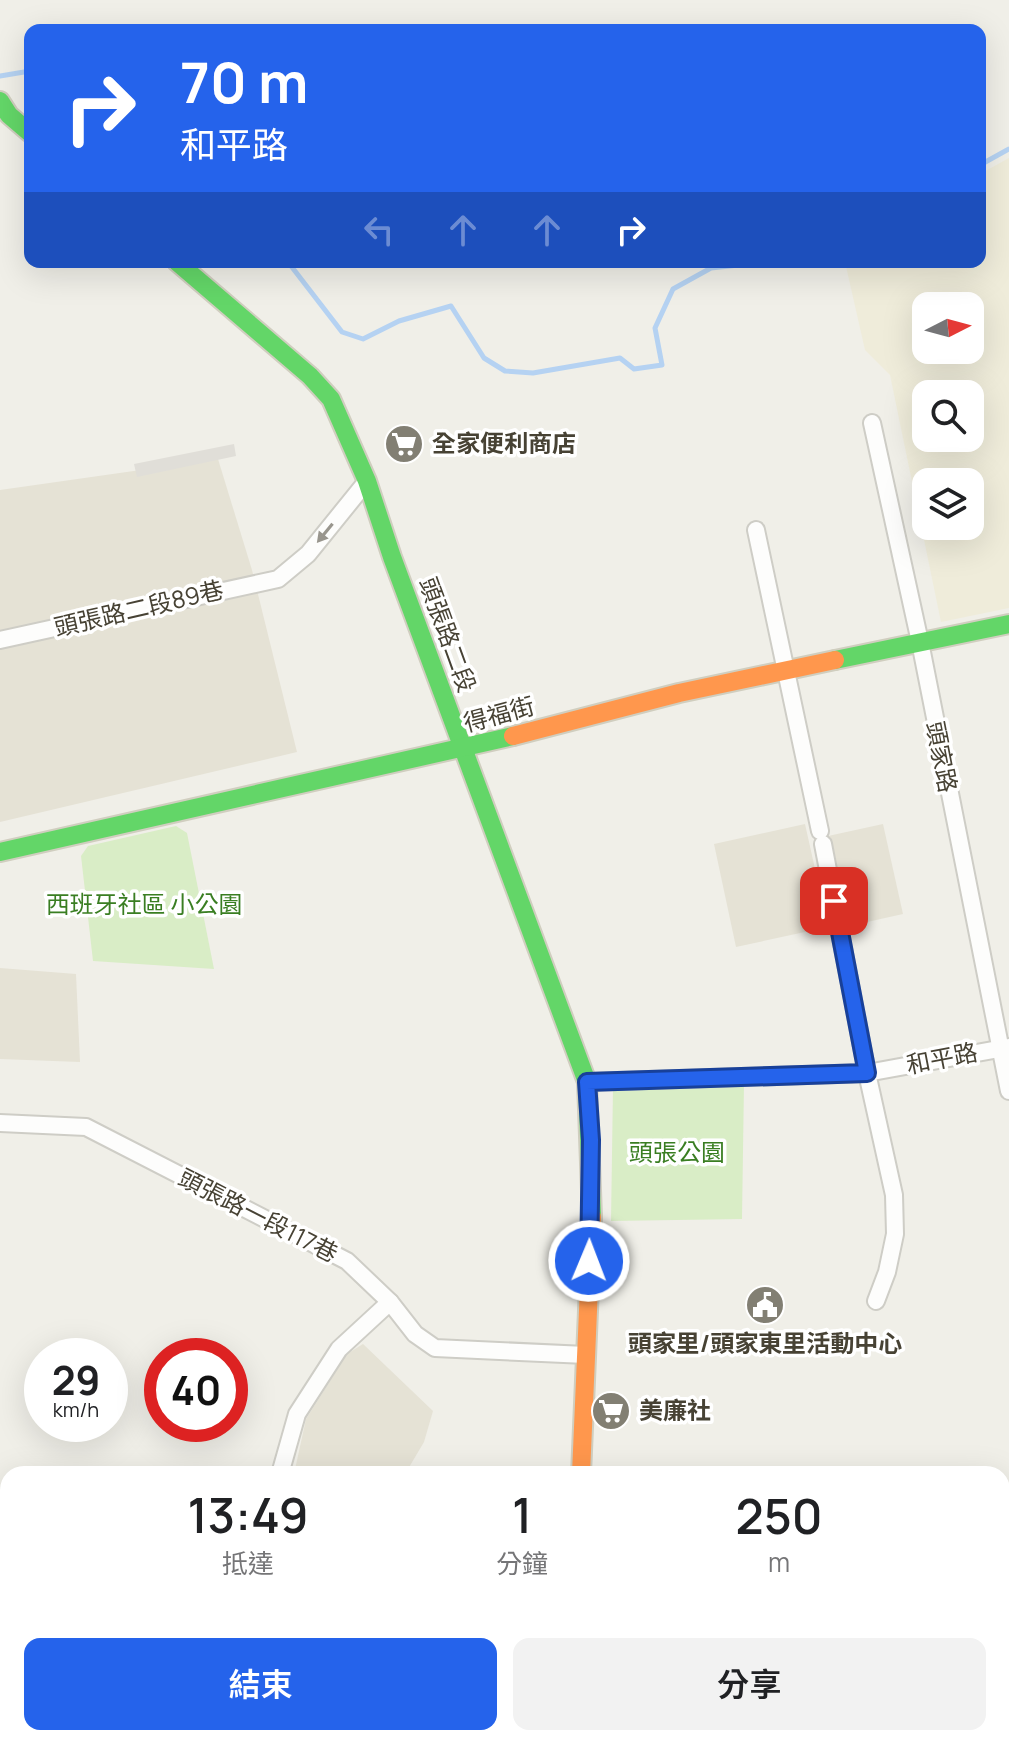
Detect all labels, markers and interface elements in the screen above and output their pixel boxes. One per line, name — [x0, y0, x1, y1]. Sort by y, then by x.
text: 70 m — [180, 43, 308, 120]
icon: right — [48, 56, 152, 160]
text: 和平路 — [180, 120, 288, 169]
icon: left — [357, 208, 401, 252]
icon: ahead — [441, 208, 485, 252]
icon: ahead — [525, 208, 569, 252]
icon: right — [609, 208, 653, 252]
north arrow — [912, 292, 984, 364]
map controls — [912, 292, 984, 540]
button: search — [912, 380, 984, 452]
supermarket icon: 全家便利商店 — [383, 423, 425, 465]
place label: 全家便利商店 — [432, 426, 576, 459]
button: layers — [912, 468, 984, 540]
one-way arrow — [318, 523, 334, 543]
street label: 頭張路二段89巷 — [51, 572, 227, 643]
street label: 頭張路二段 — [412, 572, 484, 697]
street label: 得福街 — [460, 688, 538, 739]
street label: 頭家路 — [919, 718, 966, 795]
pin — [800, 867, 868, 935]
icon: arrive — [812, 879, 856, 923]
park label: 西班牙社區 小公園 — [46, 887, 242, 920]
street label: 和平路 — [903, 1034, 980, 1081]
park label: 頭張公園 — [629, 1135, 725, 1168]
street label: 頭張路一段117巷 — [173, 1160, 344, 1269]
position arrow — [547, 1219, 631, 1303]
public building icon: 頭家里/頭家東里活動中心 — [744, 1284, 786, 1326]
place label: 頭家里/頭家東里活動中心 — [628, 1326, 902, 1359]
speed limit sign: 40 — [144, 1338, 248, 1442]
text: 29 — [52, 1352, 100, 1407]
supermarket icon: 美廉社 — [590, 1390, 632, 1432]
place label: 美廉社 — [639, 1393, 711, 1426]
text: km/h — [53, 1396, 99, 1423]
text: 13:49 — [187, 1482, 309, 1547]
text: 1 — [512, 1482, 532, 1547]
text: 250 — [736, 1483, 823, 1548]
text: m — [768, 1544, 790, 1580]
text: 抵達 — [222, 1545, 274, 1581]
text: 分鐘 — [496, 1545, 548, 1581]
button: 結束 — [24, 1638, 497, 1730]
button: 分享 — [513, 1638, 986, 1730]

